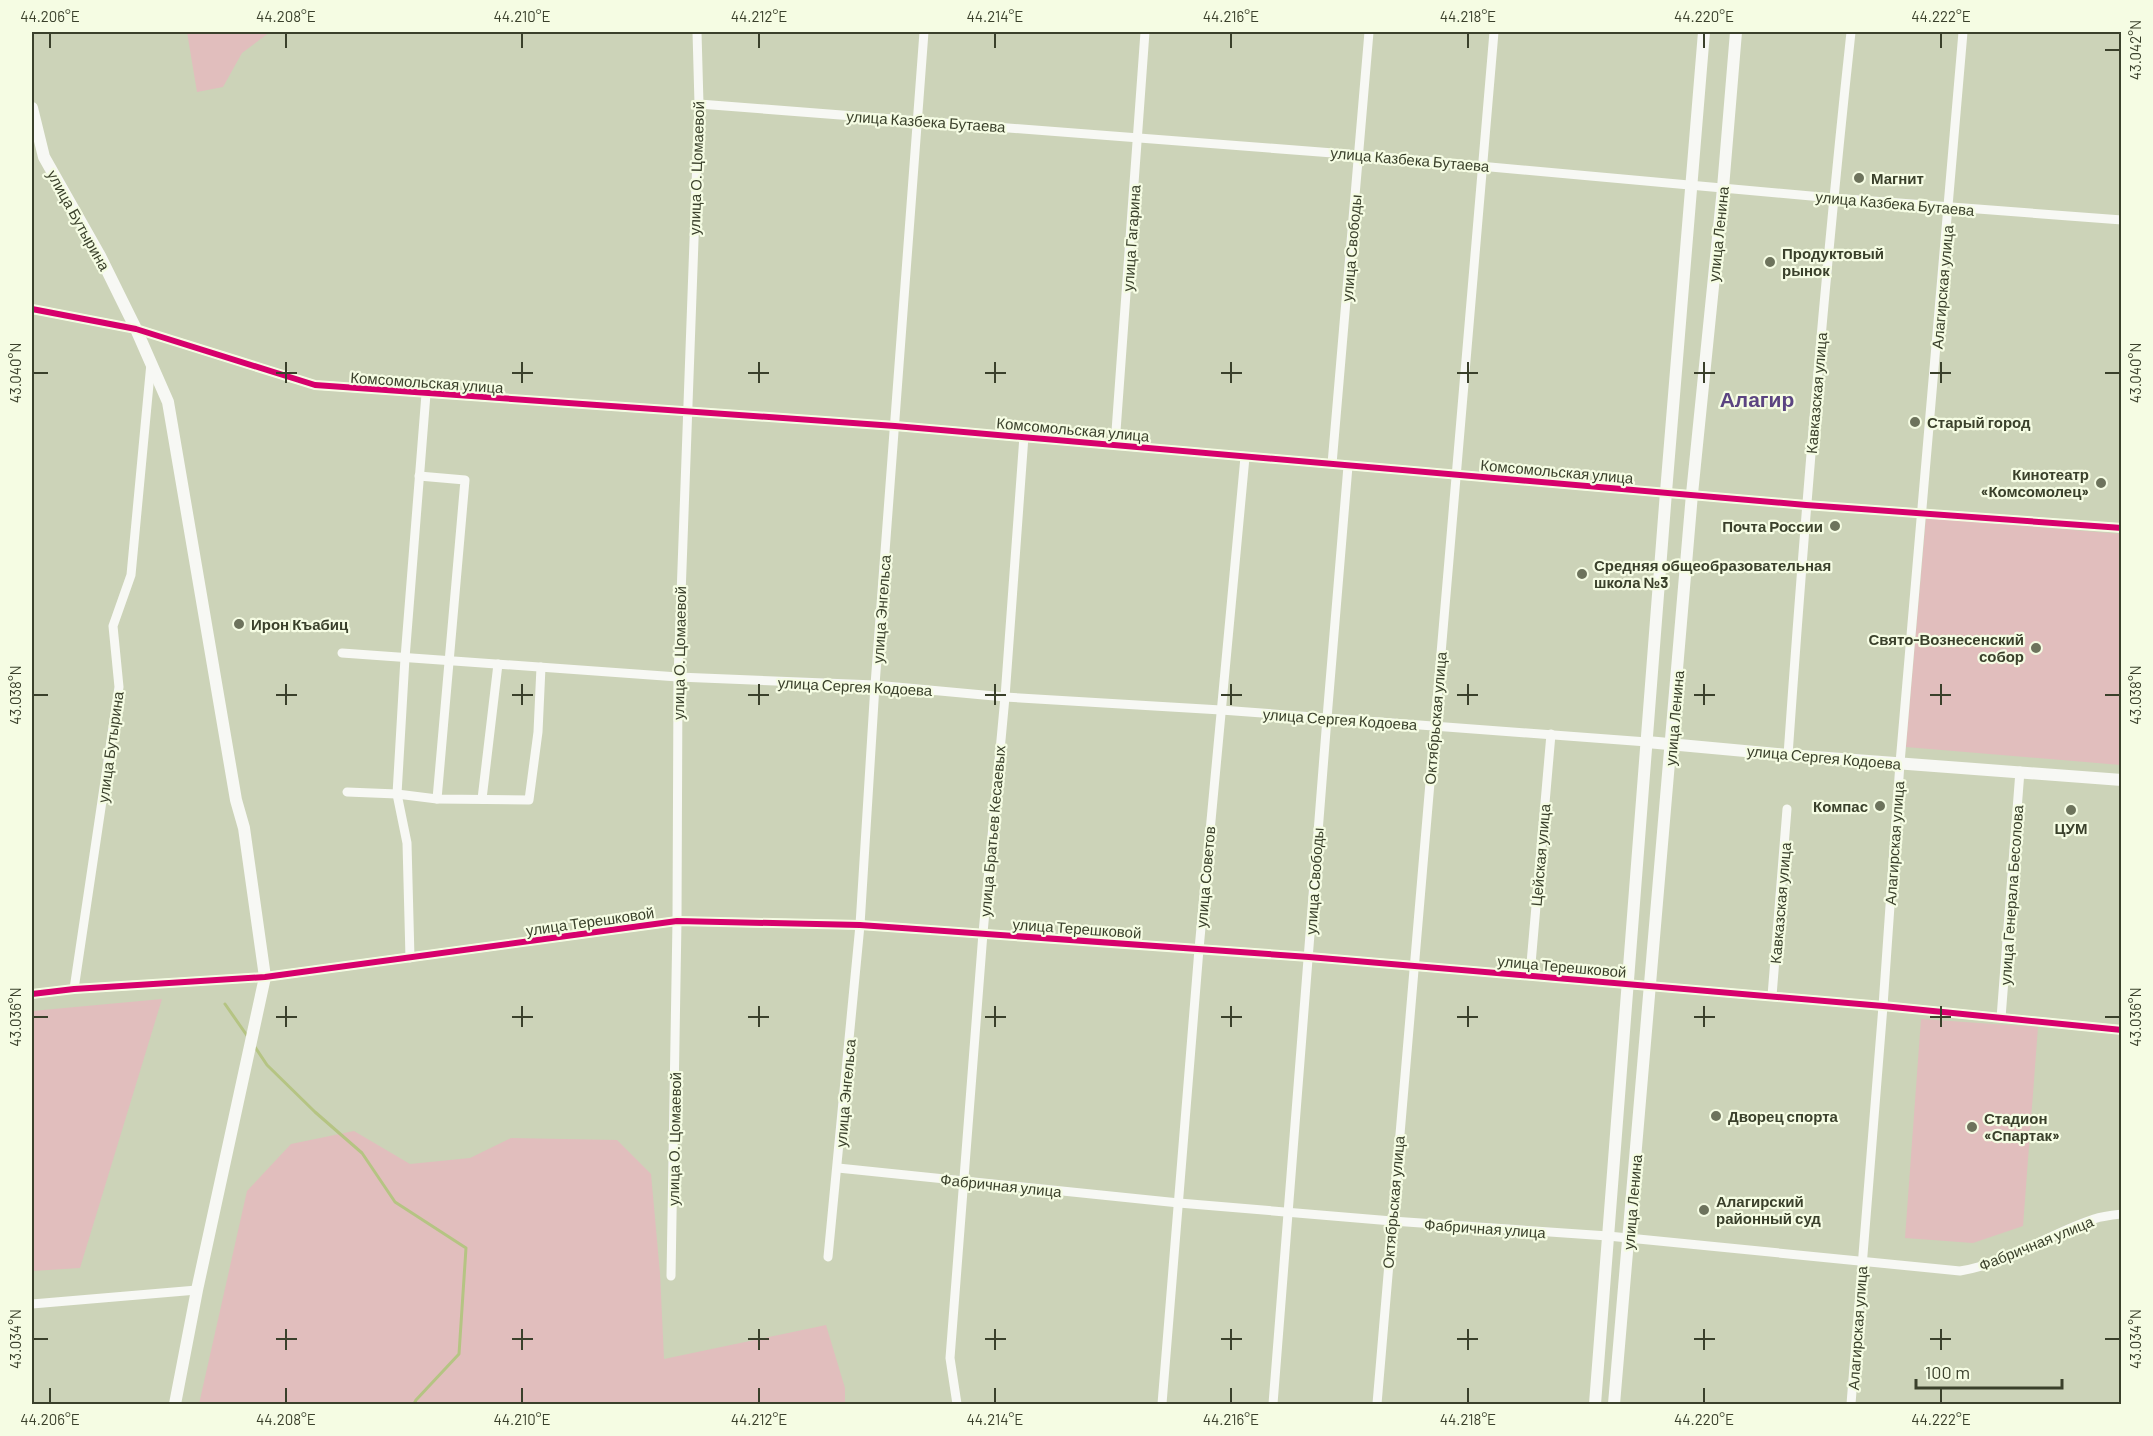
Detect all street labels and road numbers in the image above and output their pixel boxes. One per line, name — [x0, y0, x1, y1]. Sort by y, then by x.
street label: улица О. Цомаевой — [685, 101, 707, 235]
street label: улица Казбека Бутаева — [846, 106, 1007, 136]
street label: улица Казбека Бутаева — [1330, 143, 1491, 175]
street label: улица Бутырина — [44, 167, 114, 274]
street label: улица Гагарина — [1118, 184, 1144, 292]
street label: улица Ленина — [1704, 185, 1732, 283]
street label: улица Казбека Бутаева — [1815, 187, 1976, 219]
street label: улица Свободы — [1337, 194, 1365, 302]
street label: Алагирская улица — [1928, 224, 1956, 350]
street label: Кавказская улица — [1802, 331, 1830, 455]
street label: Комсомольская улица — [350, 368, 505, 396]
street label: Комсомольская улица — [996, 413, 1151, 445]
street label: Комсомольская улица — [1480, 455, 1635, 487]
street label: улица Энгельса — [868, 554, 894, 664]
street label: улица О. Цомаевой — [669, 586, 689, 720]
street label: Октябрьская улица — [1420, 650, 1450, 785]
street label: улица Ленина — [1661, 669, 1687, 766]
street label: улица Сергея Кодоева — [777, 673, 933, 699]
street label: улица Бутырина — [93, 690, 127, 804]
street label: улица Сергея Кодоева — [1262, 705, 1418, 733]
street label: улица Сергея Кодоева — [1746, 741, 1902, 773]
street label: улица Братьев Кесаевых — [976, 744, 1009, 917]
street label: Алагирская улица — [1881, 780, 1907, 906]
street label: Цейская улица — [1527, 802, 1554, 907]
street label: улица Генерала Бесолова — [1996, 804, 2026, 986]
street label: улица Советов — [1192, 825, 1218, 929]
street label: улица Свободы — [1301, 827, 1327, 935]
street label: Кавказская улица — [1766, 841, 1794, 965]
street label: улица Терешковой — [525, 903, 655, 939]
street label: улица Терешковой — [1012, 915, 1142, 941]
street label: улица Терешковой — [1497, 951, 1627, 981]
street label: улица Энгельса — [831, 1037, 859, 1148]
street label: улица О. Цомаевой — [664, 1072, 684, 1206]
street label: Октябрьская улица — [1378, 1134, 1408, 1269]
street label: улица Ленина — [1619, 1153, 1645, 1250]
street label: Фабричная улица — [939, 1170, 1063, 1200]
street label: Фабричная улица — [1976, 1212, 2096, 1274]
street label: Фабричная улица — [1424, 1215, 1547, 1241]
street label: Алагирская улица — [1844, 1265, 1870, 1391]

